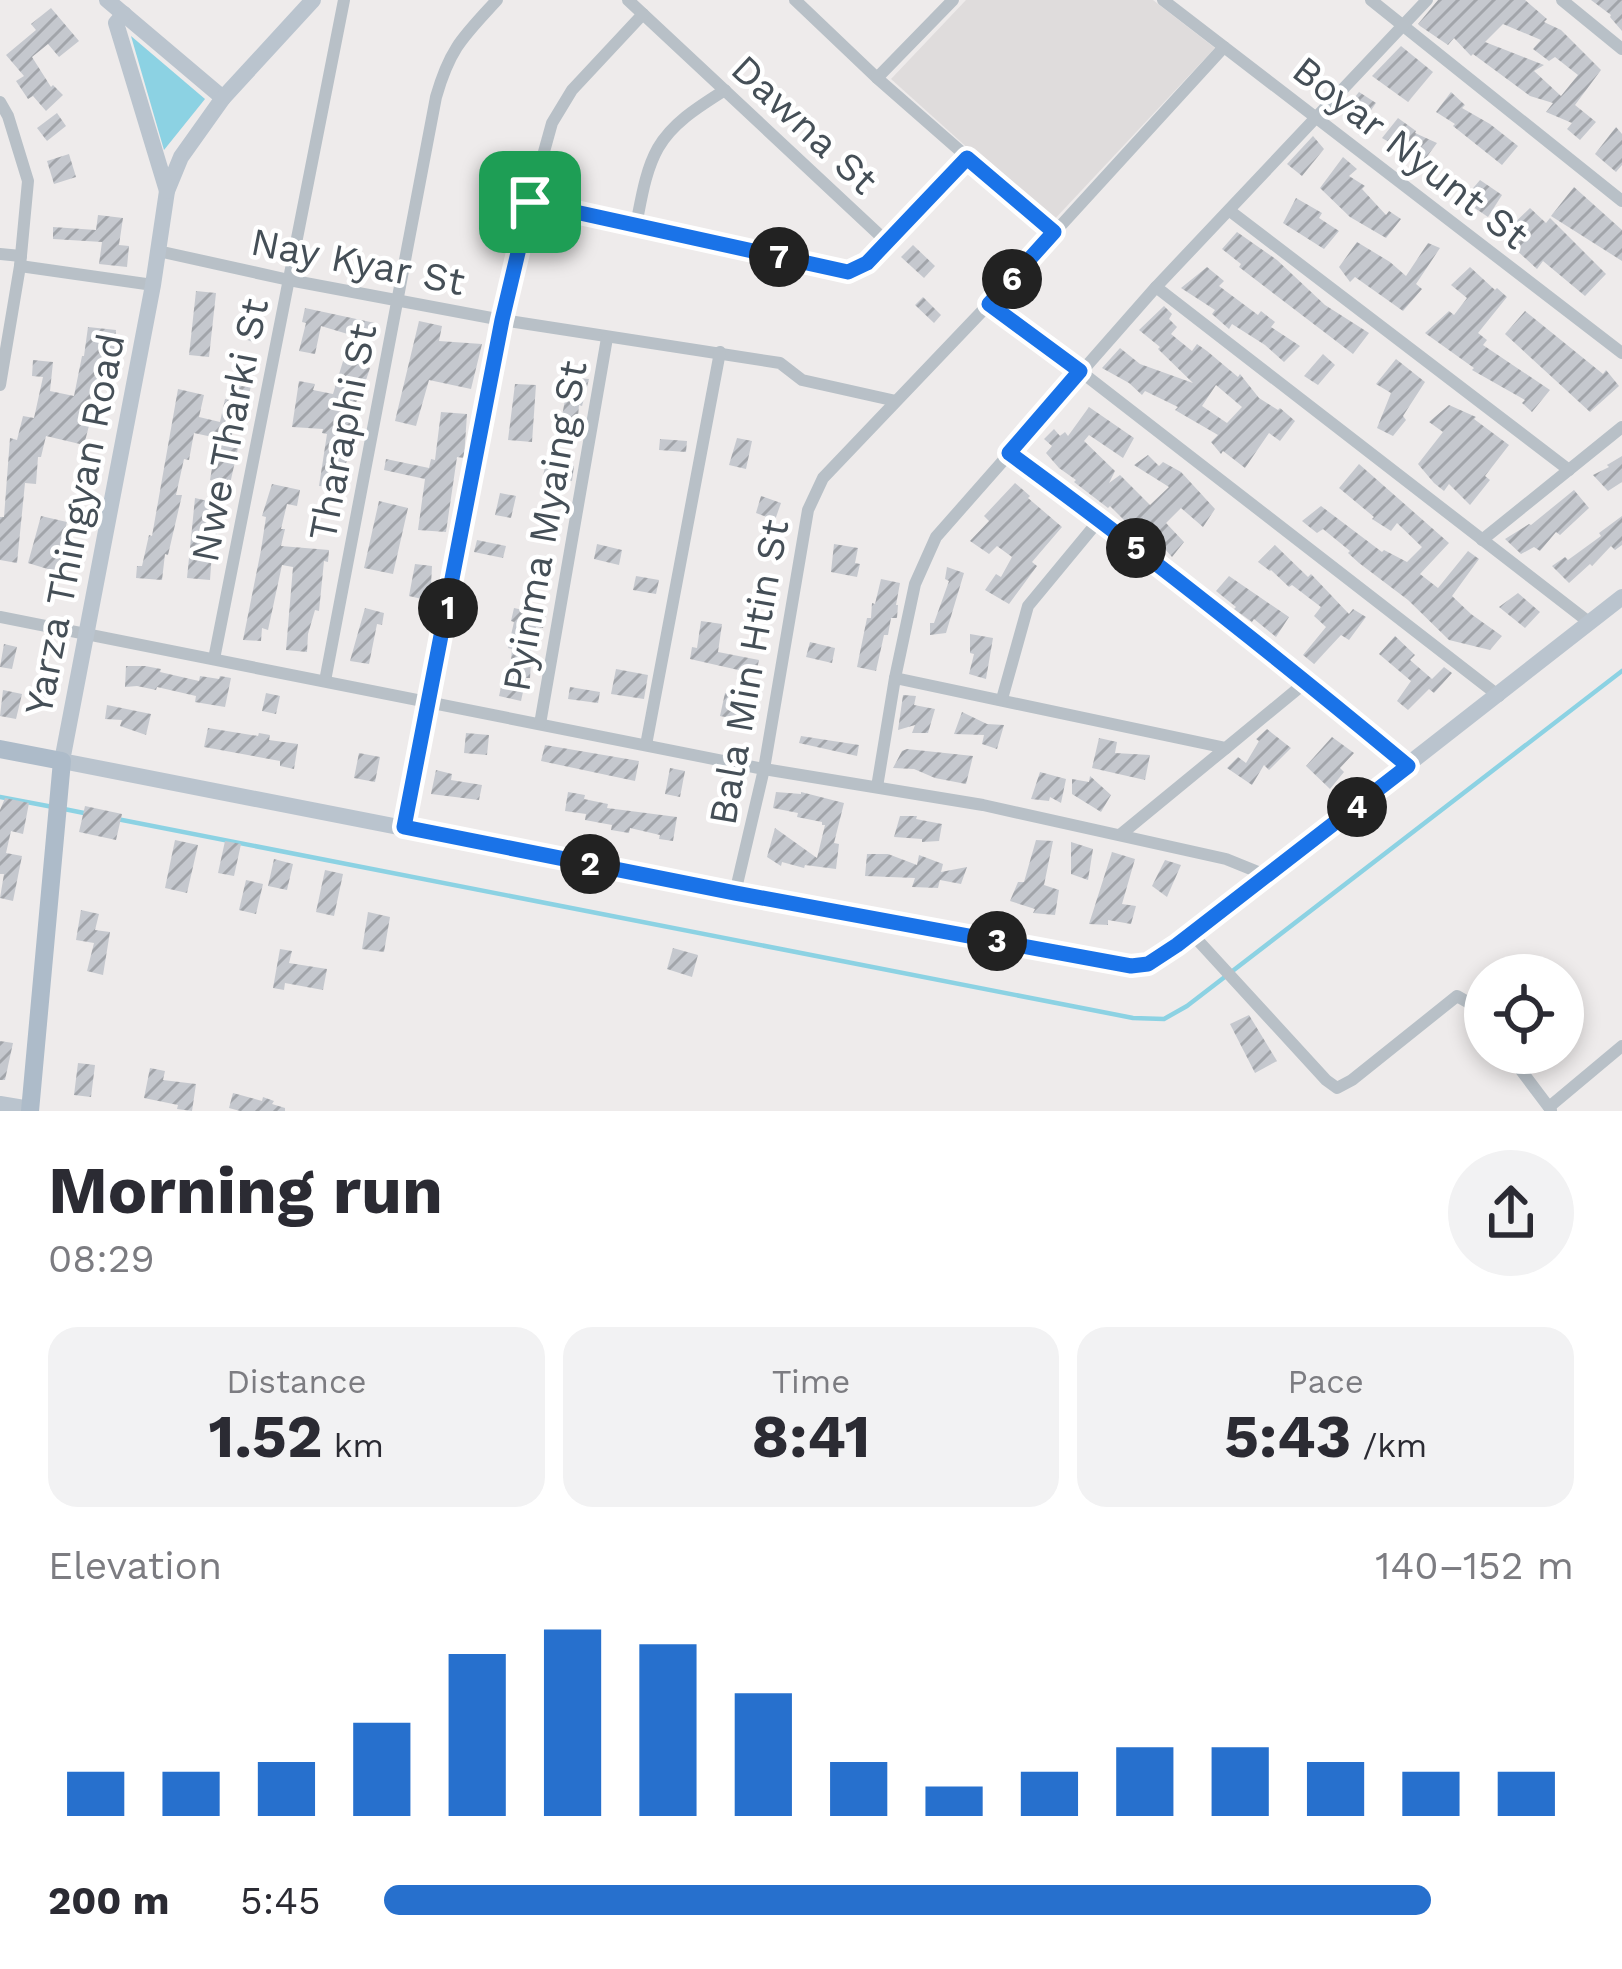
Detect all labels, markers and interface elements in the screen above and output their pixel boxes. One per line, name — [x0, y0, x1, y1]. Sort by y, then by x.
street label: Dawna St — [723, 46, 887, 203]
street label: Boyar Nyunt St — [1284, 47, 1537, 258]
pin — [479, 151, 581, 253]
icon: arrive — [497, 169, 563, 235]
street label: Nay Kyar St — [247, 219, 469, 304]
pin: 7 — [749, 227, 809, 287]
text: 7 — [769, 237, 789, 276]
pin: 6 — [982, 249, 1042, 309]
text: 6 — [1002, 259, 1022, 298]
street label: Nwe Tharki St — [182, 295, 277, 566]
street label: Tharaphi St — [299, 320, 386, 544]
street label: Yarza Thingyan Road — [15, 330, 134, 719]
street label: Pyinma Myaing St — [493, 357, 596, 695]
street label: Bala Min Htin St — [699, 516, 797, 828]
pin: 5 — [1106, 518, 1166, 578]
text: 5 — [1126, 528, 1146, 567]
pin: 1 — [418, 578, 478, 638]
text: 1 — [441, 588, 455, 627]
pin: 4 — [1327, 777, 1387, 837]
text: 4 — [1346, 787, 1368, 826]
pin: 2 — [560, 834, 620, 894]
text: 2 — [580, 844, 600, 883]
pin: 3 — [967, 911, 1027, 971]
text: 3 — [987, 921, 1007, 960]
map controls — [1464, 954, 1584, 1074]
button: locate — [1464, 954, 1584, 1074]
button: share — [1448, 1150, 1574, 1276]
text: Morning run — [48, 1152, 443, 1229]
text: 08:29 — [48, 1236, 155, 1281]
text: Distance — [226, 1362, 366, 1401]
text: Time — [772, 1362, 850, 1401]
text: Pace — [1287, 1362, 1364, 1401]
text: 1.52 — [209, 1401, 323, 1472]
text: 8:41 — [752, 1401, 870, 1472]
text: 5:43 — [1224, 1401, 1351, 1472]
text: km — [323, 1426, 384, 1465]
text: /km — [1351, 1426, 1427, 1465]
text: Elevation — [48, 1543, 222, 1588]
text: 140–152 m — [1375, 1543, 1574, 1588]
text: 200 m — [48, 1878, 169, 1923]
text: 5:45 — [240, 1878, 321, 1923]

